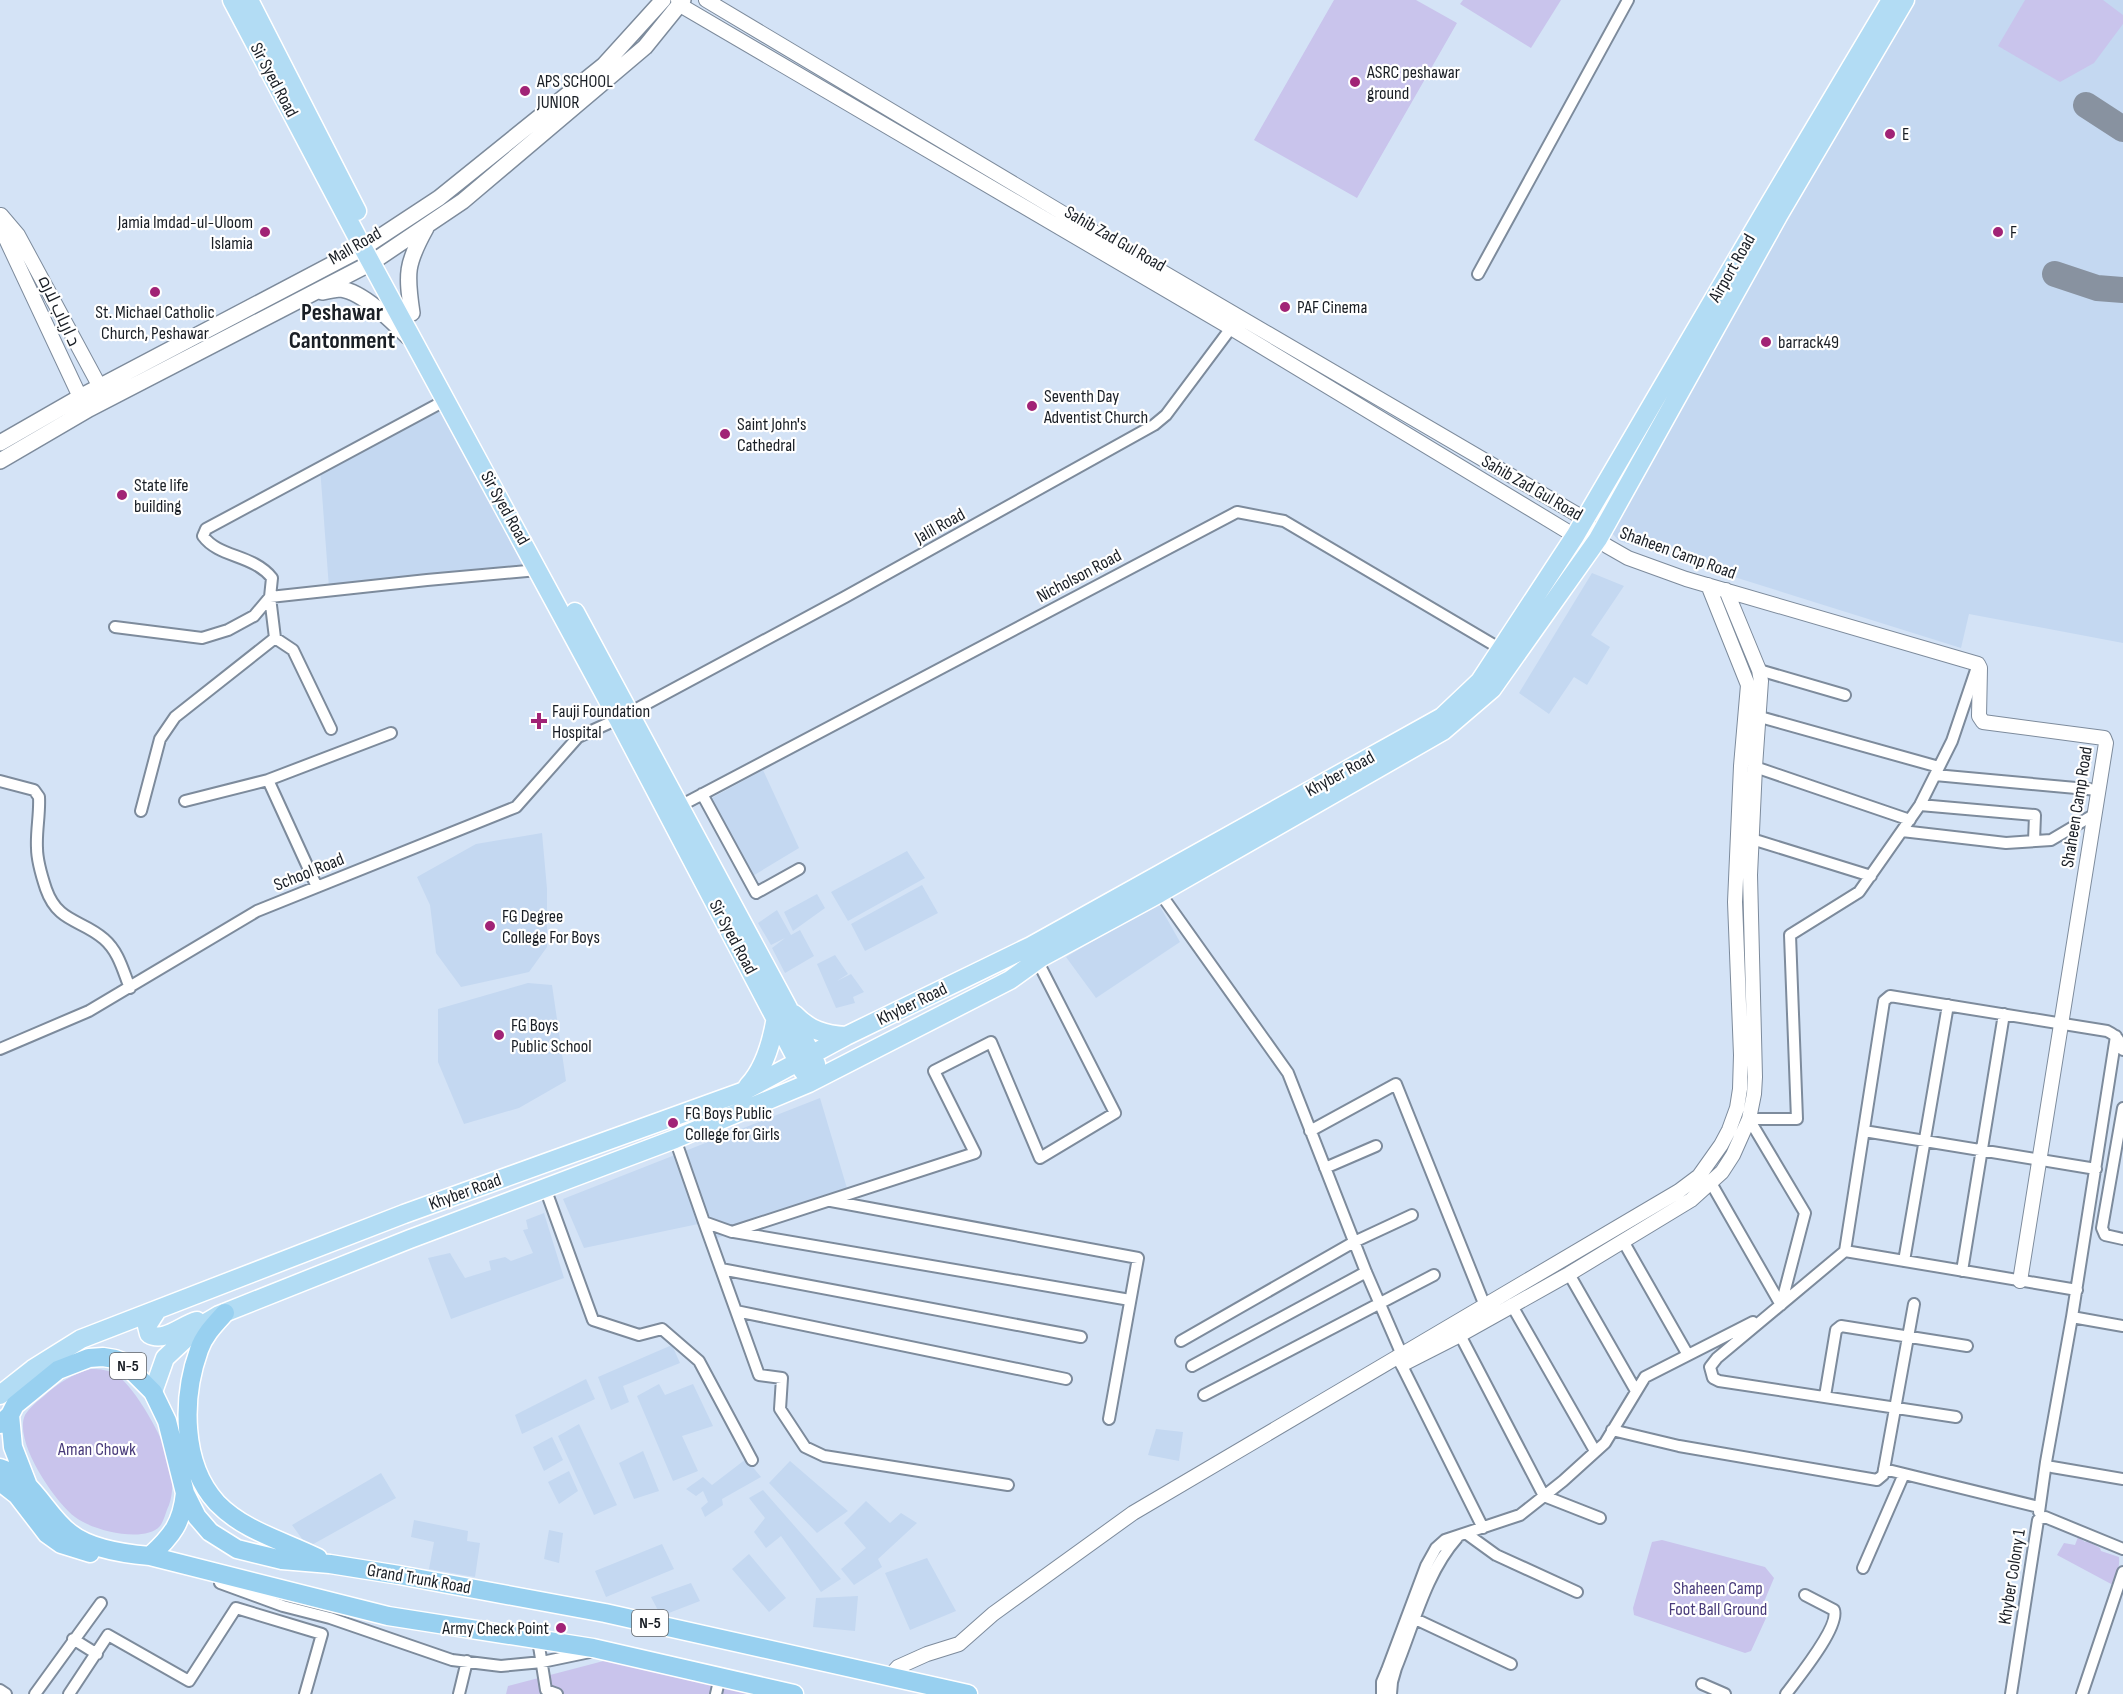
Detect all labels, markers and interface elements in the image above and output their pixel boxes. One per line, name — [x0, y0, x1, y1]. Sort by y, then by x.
street label: Sir Syed Road — [246, 39, 302, 121]
place label: ASRC peshawar ground — [1366, 62, 1460, 104]
place label: APS SCHOOL JUNIOR — [536, 71, 613, 113]
marker: ASRC peshawar ground — [1348, 75, 1362, 89]
marker: APS SCHOOL JUNIOR — [518, 84, 532, 98]
place label: E — [1902, 124, 1909, 145]
marker: E — [1883, 127, 1897, 141]
street label: Sahib Zad Gul Road — [1061, 202, 1169, 276]
place label: Jamia Imdad-ul-Uloom Islamia — [117, 212, 253, 254]
place label: F — [2010, 222, 2017, 243]
street label: Mall Road — [325, 223, 385, 269]
marker: Jamia Imdad-ul-Uloom Islamia — [258, 225, 272, 239]
marker: F — [1991, 225, 2005, 239]
street label: Airport Road — [1704, 230, 1760, 307]
street label: د ارباب لاره — [34, 272, 84, 350]
marker: St. Michael Catholic Church, Peshawar — [148, 285, 162, 299]
place label: PAF Cinema — [1297, 297, 1367, 318]
district label: Peshawar Cantonment — [289, 298, 395, 355]
marker: PAF Cinema — [1278, 300, 1292, 314]
place label: St. Michael Catholic Church, Peshawar — [95, 302, 215, 344]
place label: barrack49 — [1778, 332, 1839, 353]
marker: barrack49 — [1759, 335, 1773, 349]
place label: Seventh Day Adventist Church — [1043, 386, 1148, 428]
marker: Seventh Day Adventist Church — [1025, 399, 1039, 413]
place label: Saint John's Cathedral — [737, 414, 806, 456]
marker: Saint John's Cathedral — [718, 427, 732, 441]
street label: Sahib Zad Gul Road — [1478, 451, 1586, 525]
street label: Sir Syed Road — [476, 467, 534, 549]
place label: State life building — [134, 475, 189, 517]
marker: State life building — [115, 488, 129, 502]
street label: Jalil Road — [910, 504, 969, 549]
street label: Shaheen Camp Road — [1617, 522, 1739, 584]
street label: Nicholson Road — [1033, 545, 1125, 607]
place label: Fauji Foundation Hospital — [552, 701, 650, 743]
marker: Fauji Foundation Hospital — [530, 712, 548, 730]
street label: Shaheen Camp Road — [2057, 745, 2097, 869]
street label: Khyber Road — [1302, 747, 1378, 801]
street label: School Road — [271, 848, 347, 896]
street label: Sir Syed Road — [705, 896, 761, 978]
place label: FG Degree College For Boys — [502, 906, 600, 948]
marker: FG Degree College For Boys — [483, 919, 497, 933]
street label: Khyber Road — [873, 978, 951, 1030]
place label: FG Boys Public School — [511, 1015, 592, 1057]
marker: FG Boys Public School — [492, 1028, 506, 1042]
place label: FG Boys Public College for Girls — [685, 1103, 780, 1145]
marker: FG Boys Public College for Girls — [666, 1116, 680, 1130]
street label: Khyber Road — [426, 1169, 504, 1215]
road number: N-5 — [110, 1353, 146, 1379]
park label: Aman Chowk — [57, 1439, 136, 1460]
street label: Khyber Colony 1 — [1994, 1527, 2030, 1626]
street label: Grand Trunk Road — [365, 1560, 473, 1598]
park label: Shaheen Camp Foot Ball Ground — [1669, 1578, 1767, 1620]
road number: N-5 — [632, 1610, 668, 1636]
place label: Army Check Point — [441, 1618, 550, 1639]
marker: Army Check Point — [554, 1621, 568, 1635]

